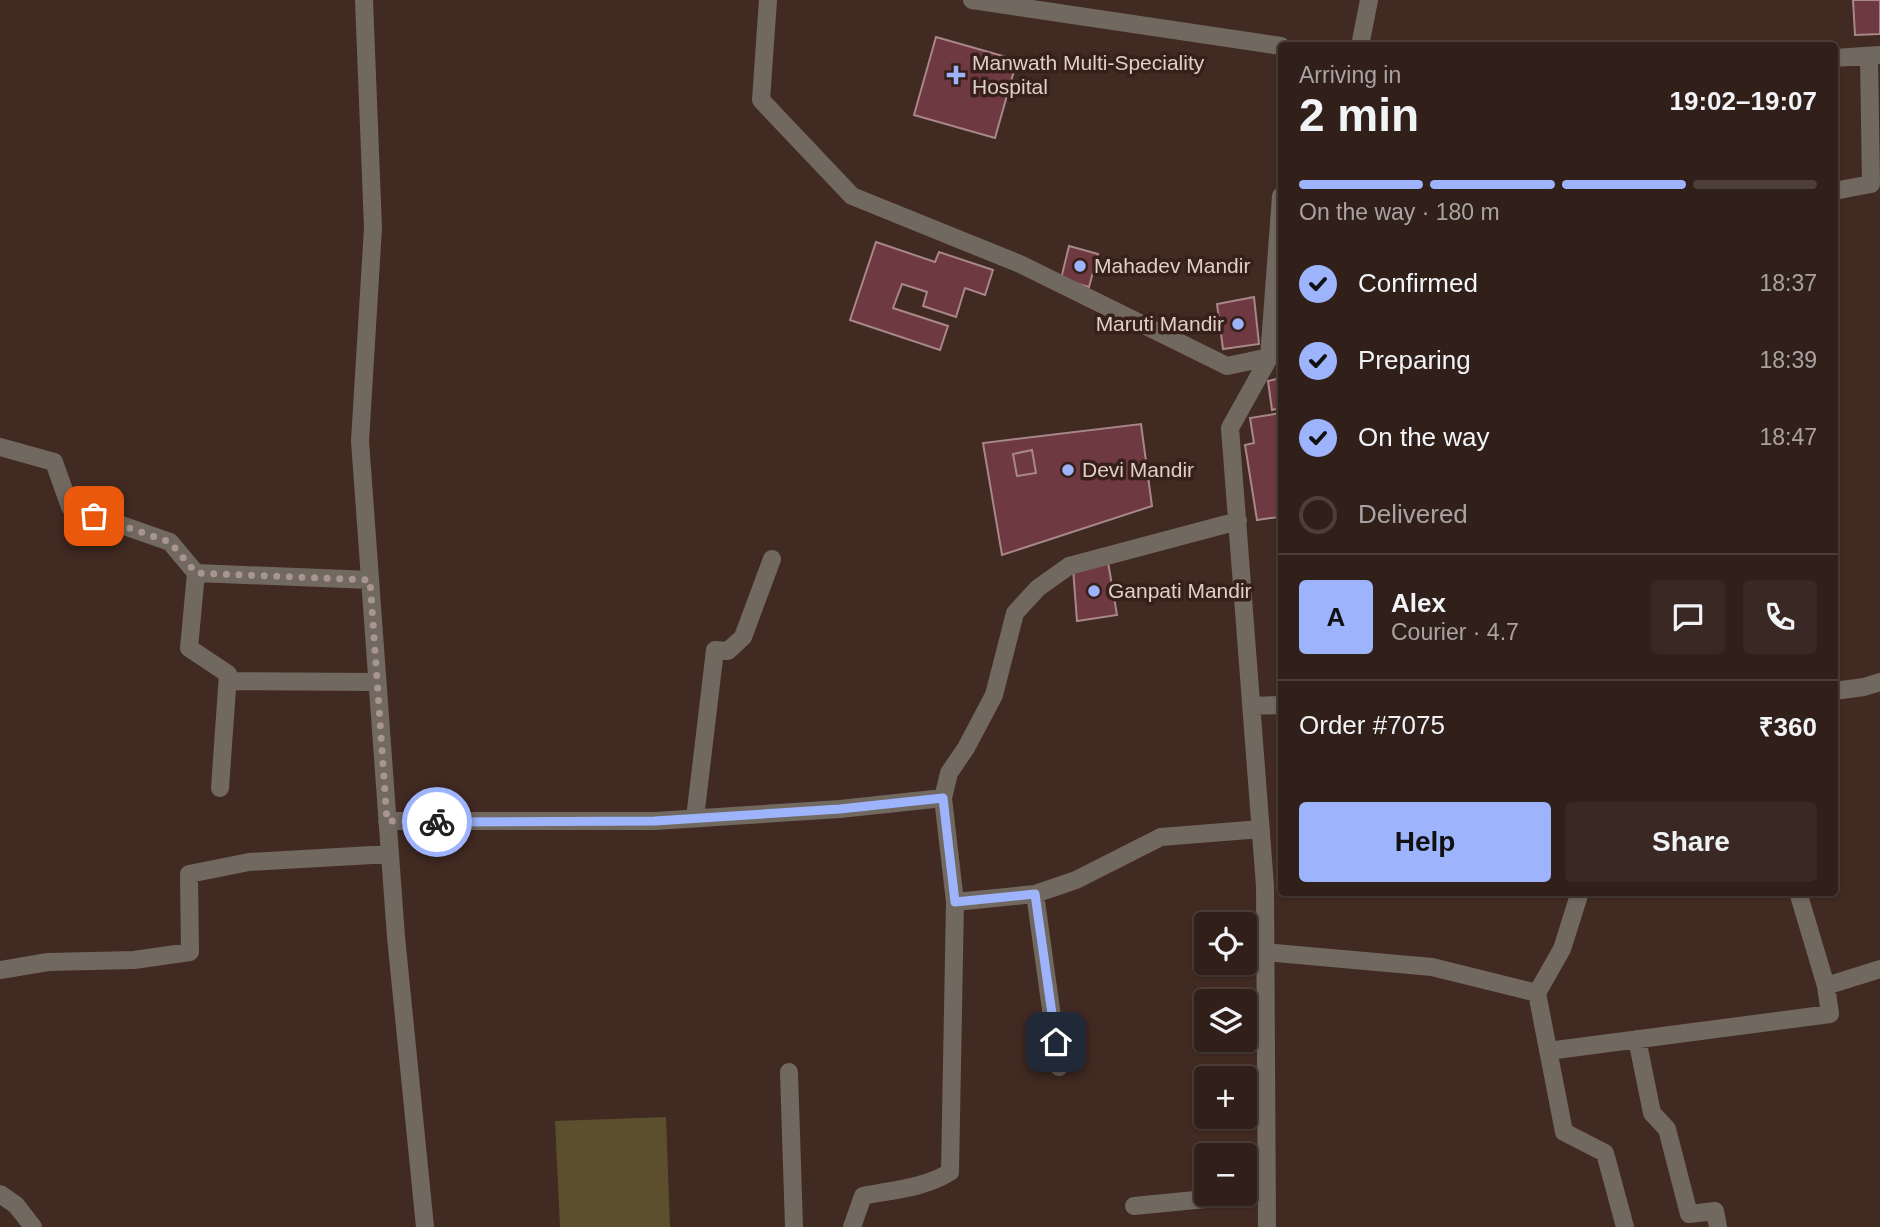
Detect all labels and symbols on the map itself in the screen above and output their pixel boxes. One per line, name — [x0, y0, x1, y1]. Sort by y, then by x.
place label: Manwath Multi-Speciality Hospital — [972, 51, 1205, 98]
marker: Manwath Multi-Speciality Hospital — [946, 65, 966, 85]
place label: Mahadev Mandir — [1094, 254, 1250, 277]
marker: Mahadev Mandir — [1072, 258, 1088, 274]
place label: Maruti Mandir — [1096, 312, 1224, 335]
marker: Maruti Mandir — [1230, 316, 1246, 332]
place label: Devi Mandir — [1082, 458, 1194, 481]
marker: Devi Mandir — [1060, 462, 1076, 478]
pin — [64, 486, 124, 546]
place label: Ganpati Mandir — [1108, 579, 1252, 602]
marker: Ganpati Mandir — [1086, 583, 1102, 599]
courier — [402, 787, 472, 857]
pin — [1026, 1012, 1086, 1072]

